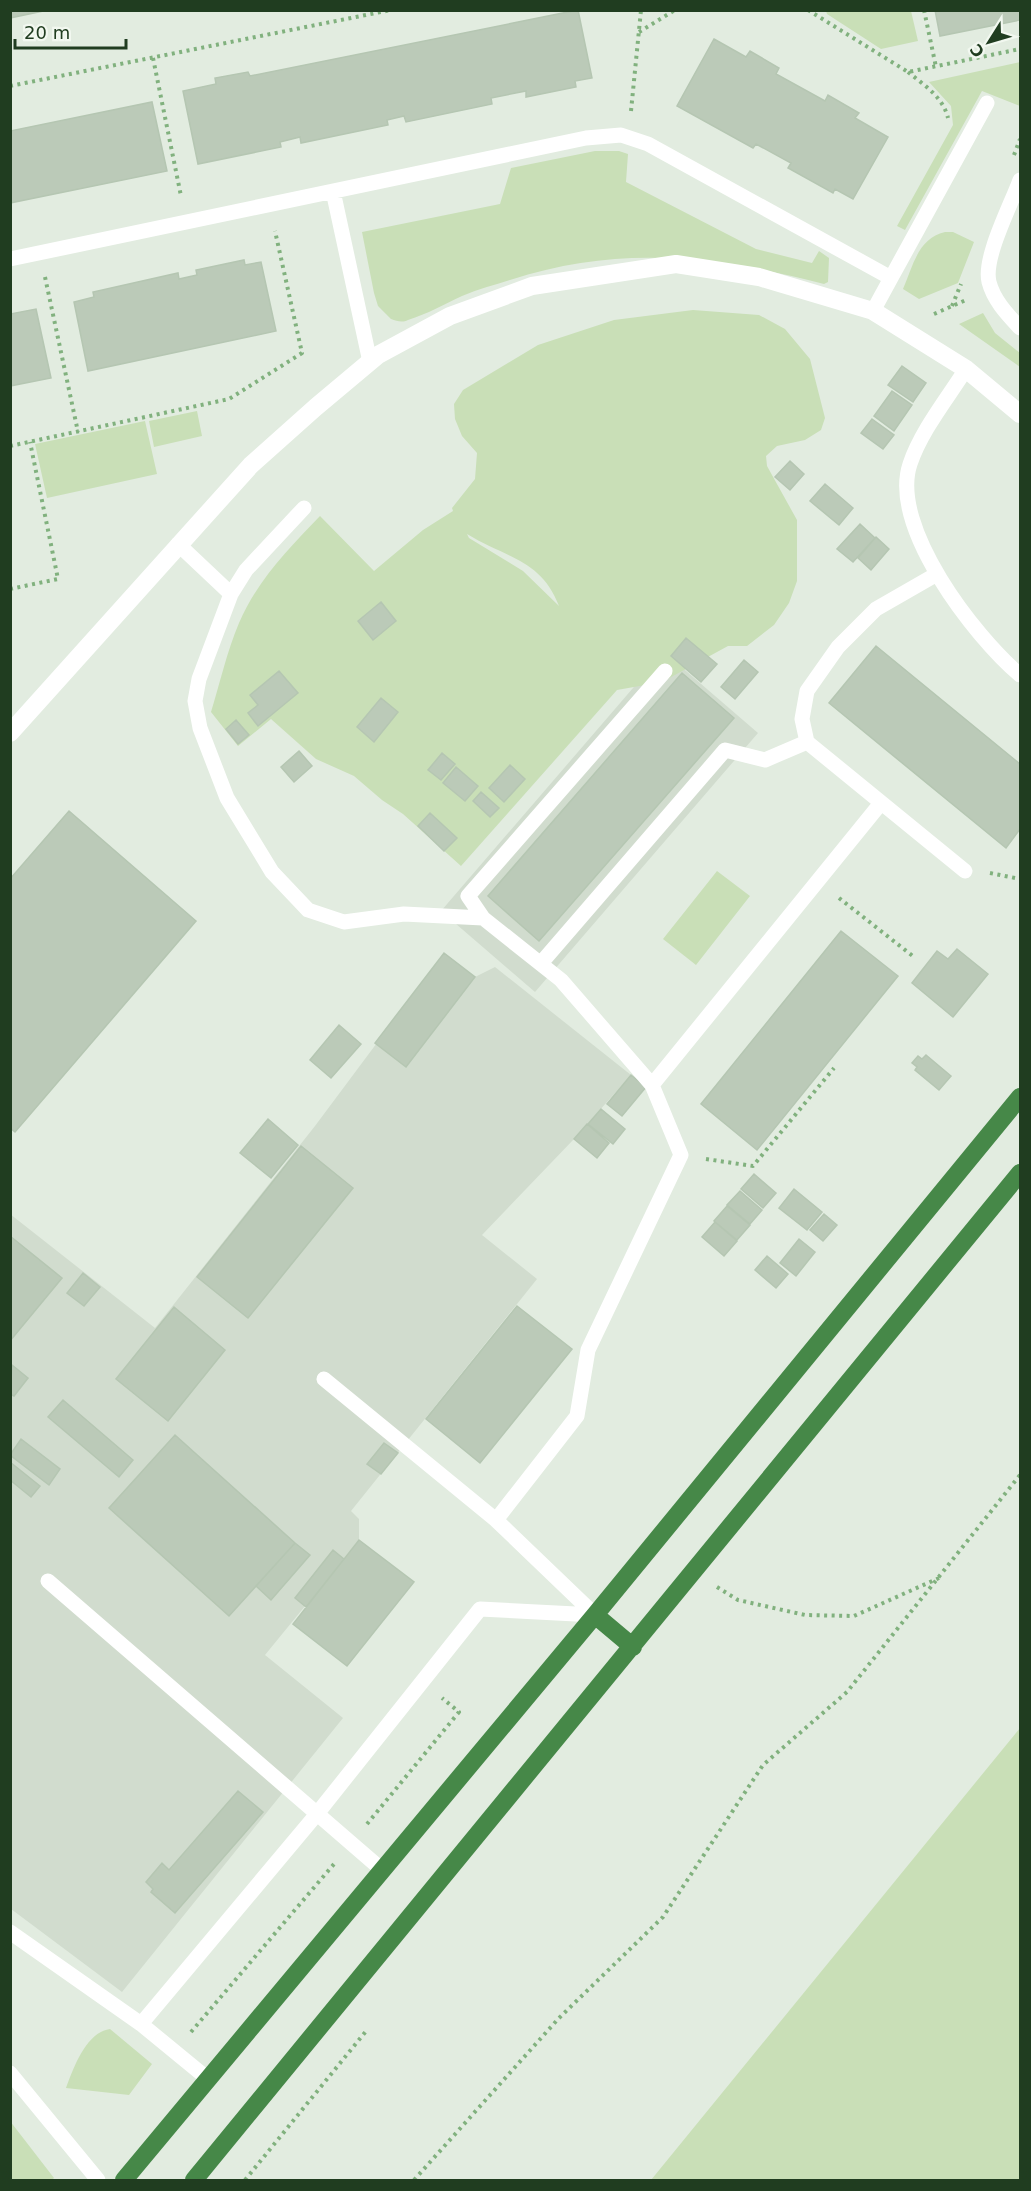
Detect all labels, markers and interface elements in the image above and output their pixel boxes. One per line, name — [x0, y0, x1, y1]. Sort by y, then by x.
scale bar — [15, 12, 126, 50]
north arrow — [959, 12, 1019, 72]
text: 20 m — [24, 22, 70, 43]
text: С — [966, 40, 989, 61]

